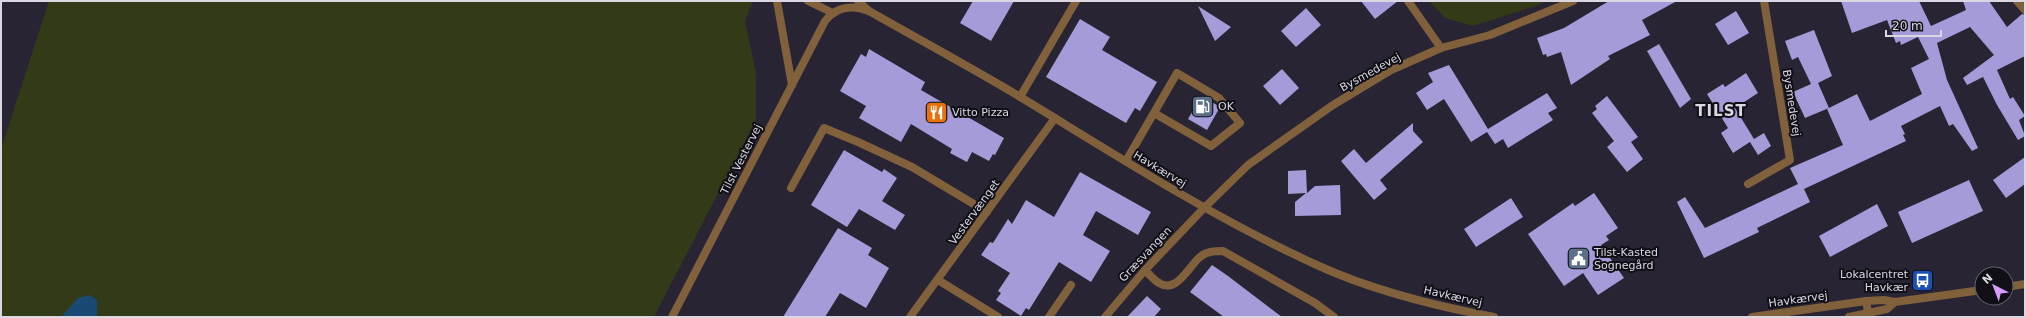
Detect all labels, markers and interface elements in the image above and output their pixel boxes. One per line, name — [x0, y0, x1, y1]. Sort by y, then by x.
scale bar — [1886, 12, 1941, 38]
text: 20 m — [1892, 19, 1923, 33]
street label: Bysmedevej — [1338, 50, 1403, 94]
street label: Bysmedevej — [1780, 69, 1803, 137]
fuel station icon: OK — [1190, 93, 1216, 119]
restaurant icon: Vitto Pizza — [923, 99, 949, 125]
place label: OK — [1218, 100, 1235, 113]
district label: TILST — [1695, 102, 1747, 120]
place label: Vitto Pizza — [952, 106, 1009, 119]
street label: Tilst Vestervej — [718, 122, 765, 197]
street label: Havkærvej — [1131, 149, 1189, 190]
street label: Vestervænget — [946, 177, 1003, 247]
street label: Græsvangen — [1117, 224, 1174, 285]
public building icon: Tilst-Kasted Sognegård — [1565, 245, 1591, 271]
place label: Tilst-Kasted Sognegård — [1593, 246, 1658, 272]
north arrow — [1974, 266, 2014, 306]
bus stop icon: Lokalcentret Havkær — [1910, 267, 1936, 293]
place label: Lokalcentret Havkær — [1840, 268, 1909, 294]
text: N — [1980, 271, 1995, 287]
street label: Havkærvej — [1422, 283, 1483, 310]
street label: Havkærvej — [1768, 289, 1828, 310]

